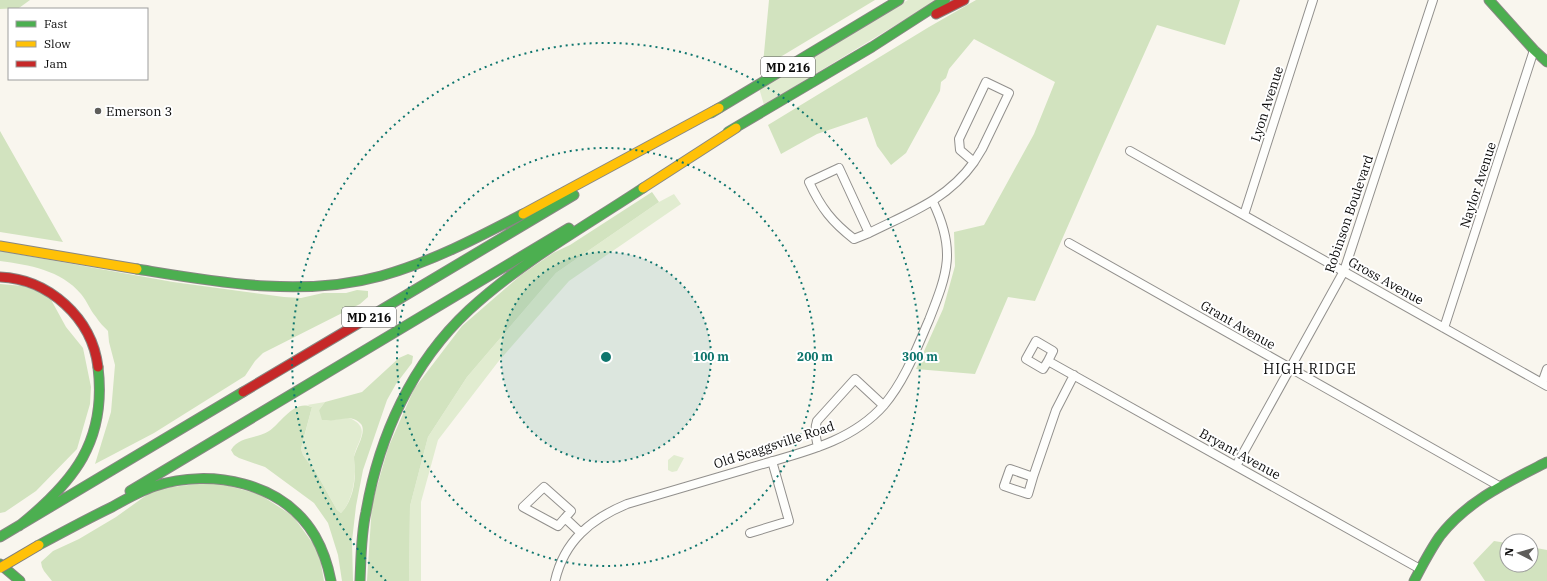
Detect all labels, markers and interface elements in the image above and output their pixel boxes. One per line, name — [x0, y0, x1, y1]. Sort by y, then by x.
legend — [8, 8, 148, 80]
text: Fast — [44, 16, 68, 31]
text: Slow — [44, 36, 71, 51]
text: Jam — [44, 56, 68, 71]
road number: MD 216 — [761, 57, 815, 77]
street label: Lyon Avenue — [1247, 64, 1287, 144]
place label: Emerson 3 — [106, 103, 172, 120]
marker: Emerson 3 — [93, 106, 103, 116]
street label: Naylor Avenue — [1456, 140, 1500, 230]
street label: Robinson Boulevard — [1321, 153, 1377, 275]
street label: Gross Avenue — [1345, 253, 1427, 309]
street label: Grant Avenue — [1197, 297, 1279, 353]
road number: MD 216 — [342, 307, 396, 327]
text: 100 m — [693, 349, 729, 364]
text: 200 m — [797, 349, 833, 364]
text: 300 m — [902, 349, 938, 364]
centre of rings — [599, 350, 613, 364]
district label: HIGH RIDGE — [1263, 360, 1357, 378]
street label: Old Scaggsville Road — [712, 417, 836, 473]
street label: Bryant Avenue — [1196, 425, 1284, 483]
north arrow — [1499, 533, 1539, 573]
text: N — [1502, 547, 1517, 557]

